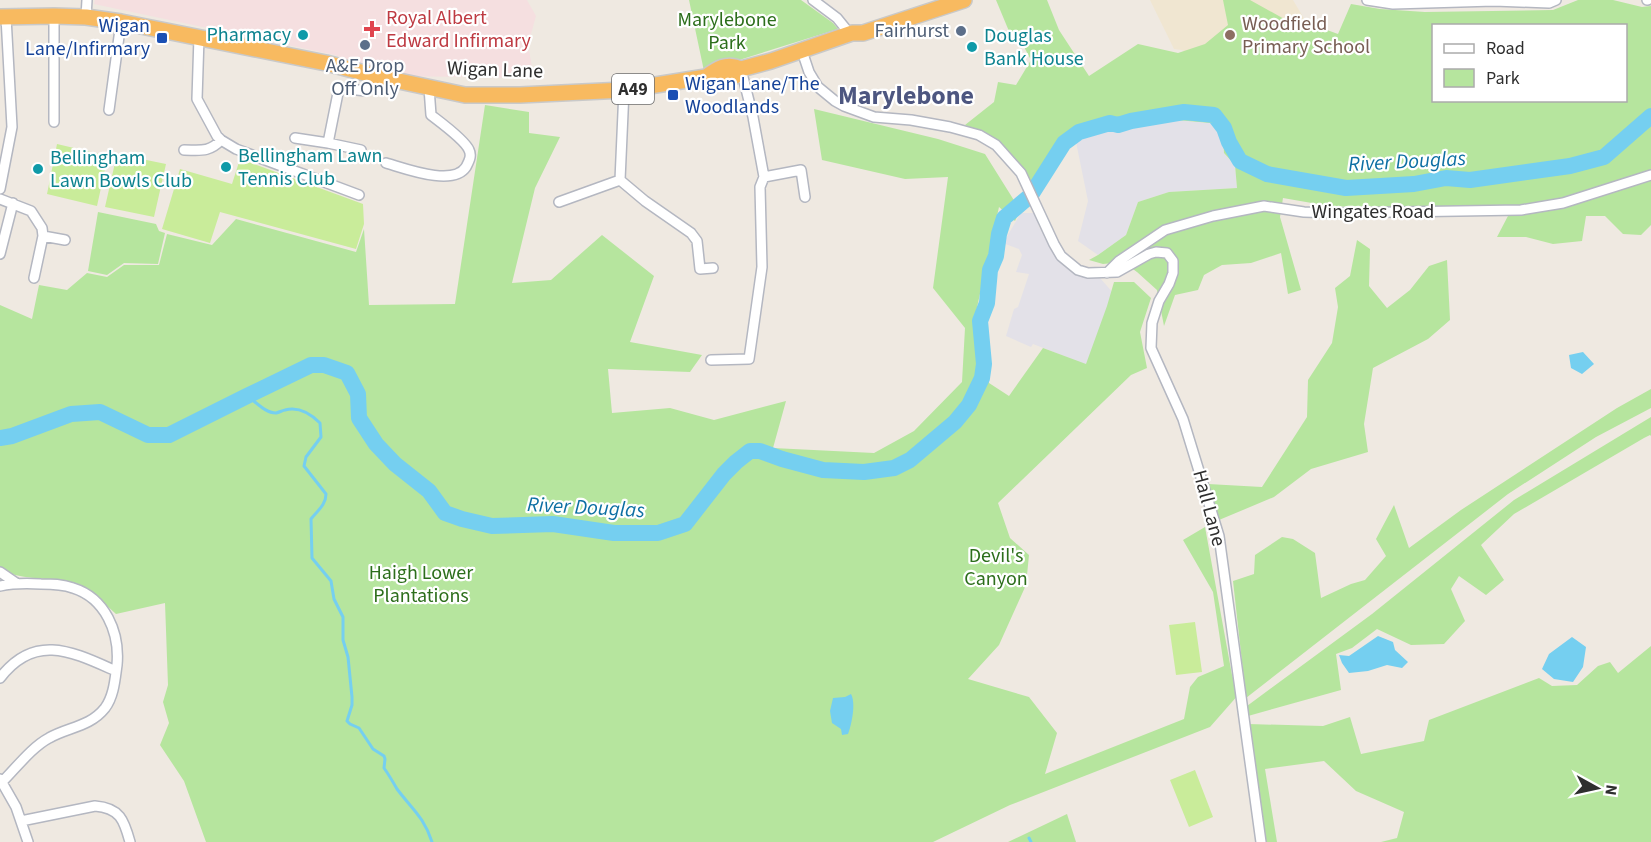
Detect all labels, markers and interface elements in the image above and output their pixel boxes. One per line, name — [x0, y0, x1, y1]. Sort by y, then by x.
place label: Royal Albert Edward Infirmary — [386, 4, 532, 55]
park label: Marylebone Park — [677, 6, 777, 57]
place label: Woodfield Primary School — [1242, 10, 1370, 61]
place label: Wigan Lane/Infirmary — [25, 12, 151, 63]
place label: Fairhurst — [874, 17, 949, 45]
marker: Royal Albert Edward Infirmary — [363, 20, 381, 38]
place label: Pharmacy — [207, 21, 292, 49]
place label: Douglas Bank House — [984, 22, 1084, 73]
marker: Fairhurst — [954, 24, 968, 38]
legend — [1432, 24, 1627, 102]
marker: Pharmacy — [296, 28, 310, 42]
marker: Woodfield Primary School — [1223, 28, 1237, 42]
marker: Wigan Lane/Infirmary — [155, 31, 169, 45]
text: Road — [1486, 36, 1525, 61]
marker: A&E Drop Off Only — [358, 38, 372, 52]
marker: Douglas Bank House — [965, 40, 979, 54]
place label: A&E Drop Off Only — [326, 52, 404, 103]
street label: Wigan Lane — [447, 54, 544, 86]
text: Park — [1486, 66, 1520, 91]
place label: Wigan Lane/The Woodlands — [685, 70, 820, 121]
road number: A49 — [612, 74, 654, 104]
district label: Marylebone — [838, 77, 974, 114]
marker: Wigan Lane/The Woodlands — [666, 88, 680, 102]
place label: Bellingham Lawn Tennis Club — [238, 142, 382, 193]
water label: River Douglas — [1347, 143, 1467, 179]
place label: Bellingham Lawn Bowls Club — [50, 144, 192, 195]
marker: Bellingham Lawn Tennis Club — [219, 160, 233, 174]
marker: Bellingham Lawn Bowls Club — [31, 162, 45, 176]
street label: Wingates Road — [1312, 198, 1434, 226]
street label: Hall Lane — [1185, 467, 1233, 549]
water label: River Douglas — [526, 489, 646, 525]
park label: Devil's Canyon — [964, 542, 1028, 593]
park label: Haigh Lower Plantations — [369, 559, 473, 610]
north arrow — [1567, 758, 1627, 818]
text: N — [1599, 783, 1622, 797]

